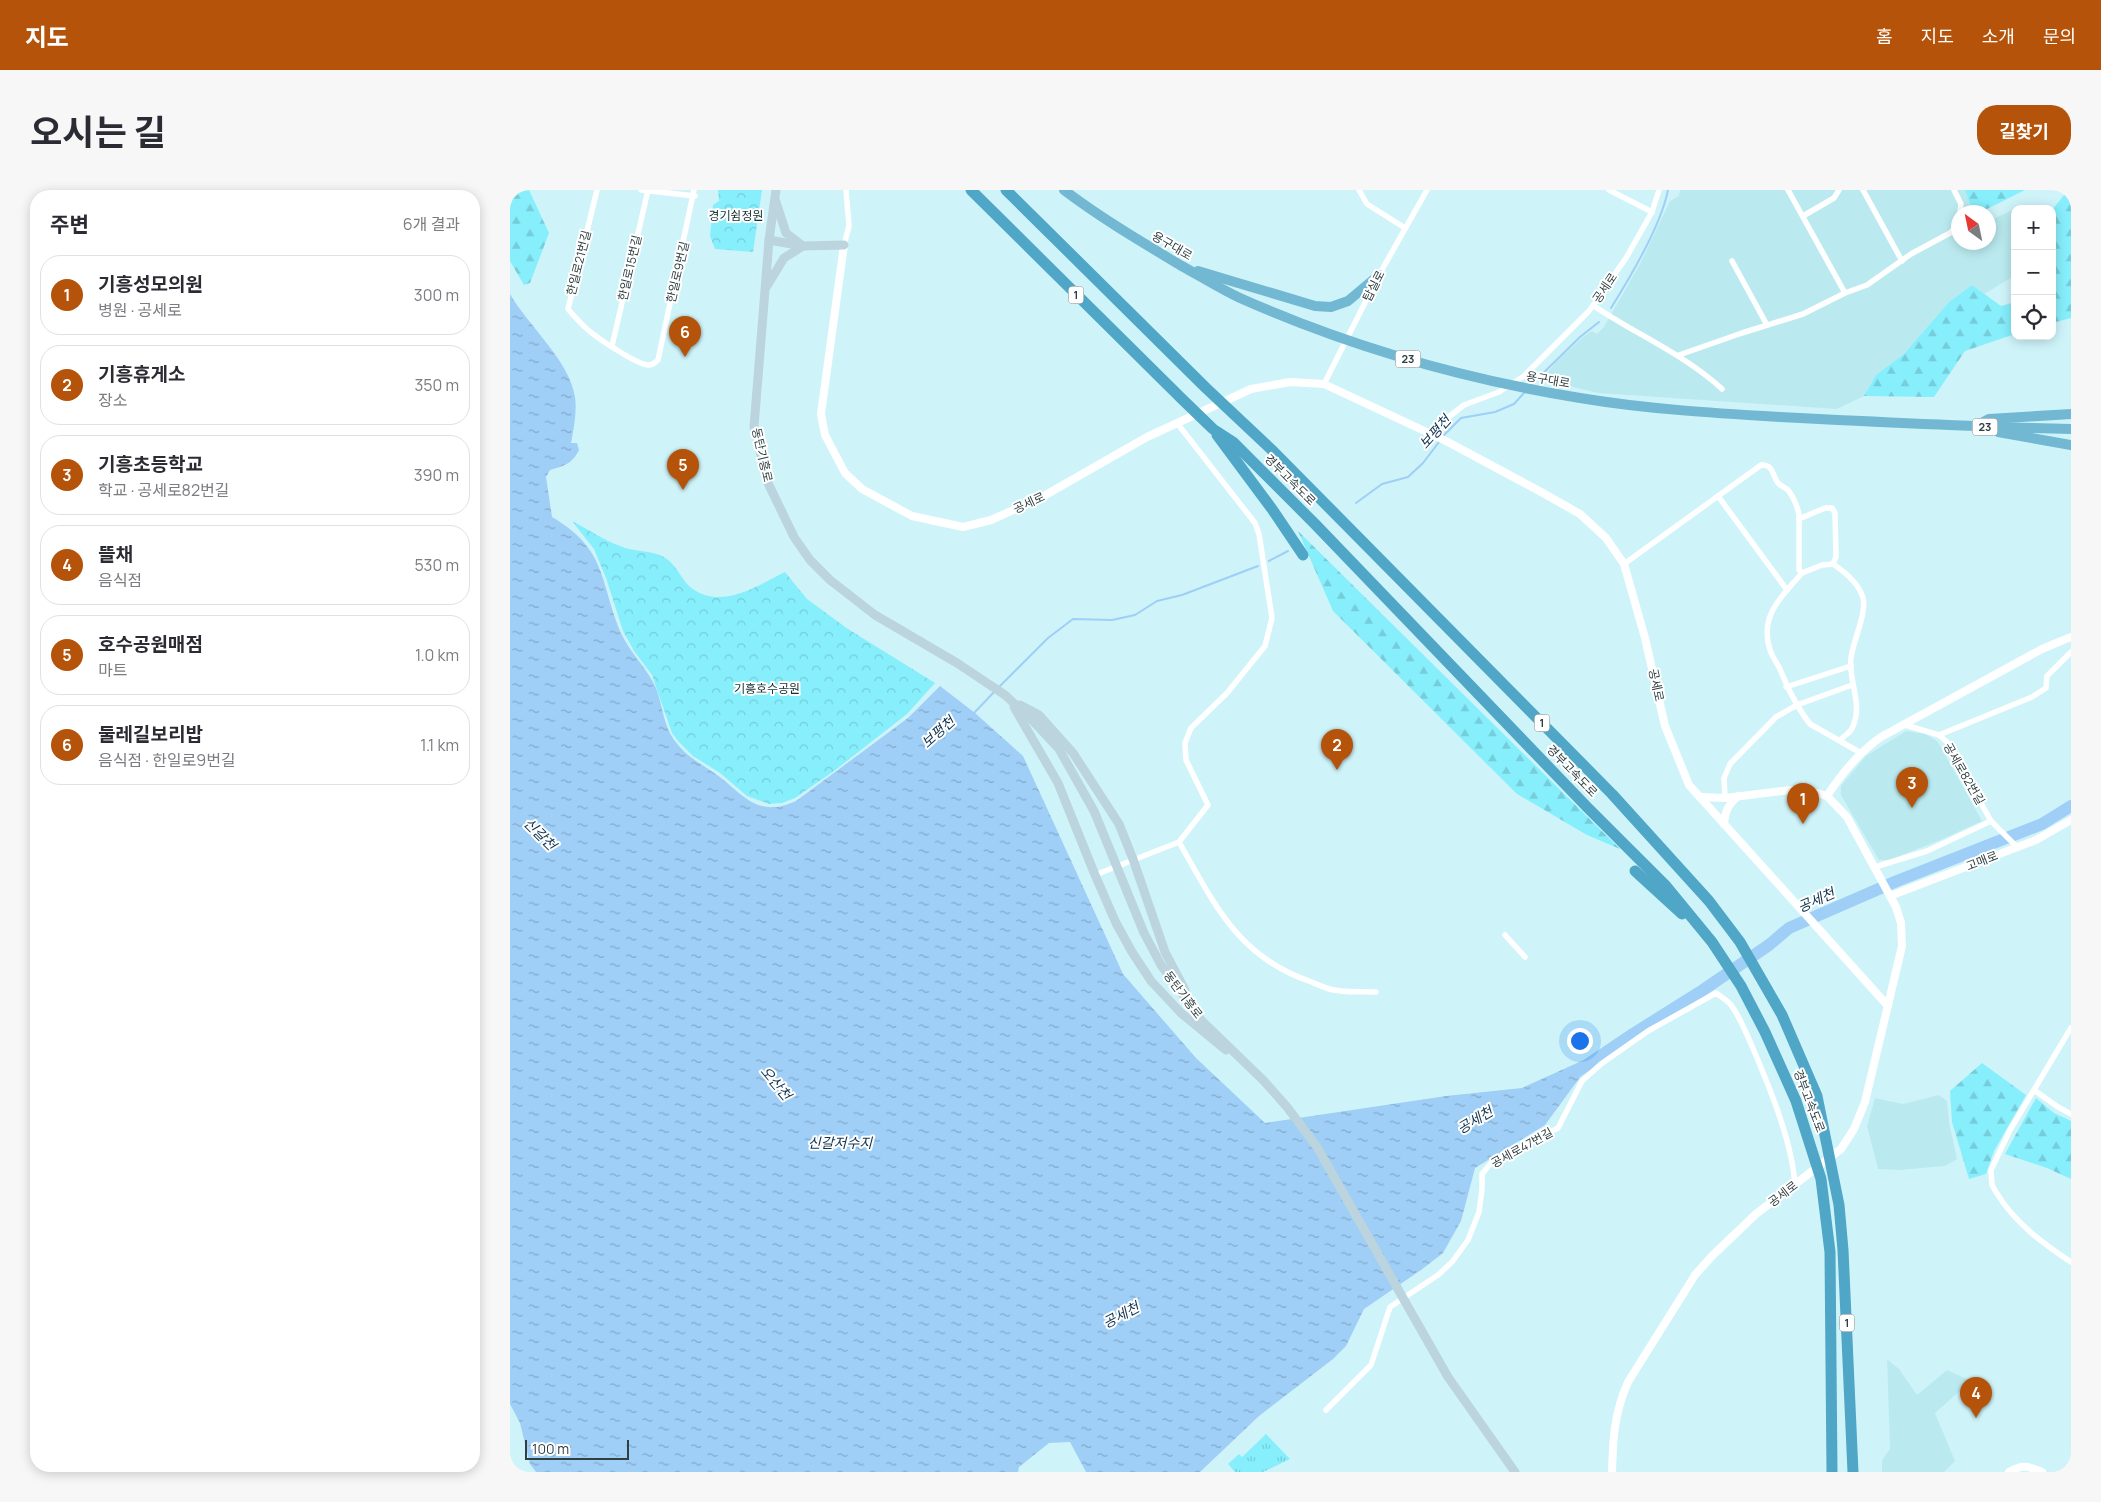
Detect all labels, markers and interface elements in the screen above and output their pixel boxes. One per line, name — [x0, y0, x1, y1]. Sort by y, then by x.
text: 지도 — [25, 20, 69, 53]
text: 홈 — [1876, 24, 1893, 48]
text: 지도 — [1921, 24, 1954, 48]
text: 소개 — [1982, 24, 2015, 48]
text: 문의 — [2043, 24, 2076, 48]
button: 길찾기 — [1977, 105, 2071, 155]
text: 오시는 길 — [30, 108, 166, 156]
north arrow — [1951, 205, 1996, 250]
map controls — [2011, 205, 2056, 340]
button: + — [2011, 205, 2056, 250]
park label: 경기쉼정원 — [708, 207, 764, 224]
text: 주변 — [50, 210, 89, 238]
text: 6개 결과 — [403, 213, 460, 235]
street label: 용구대로 — [1149, 227, 1196, 264]
street label: 한일로21번길 — [562, 228, 595, 297]
street label: 한일로15번길 — [614, 233, 645, 302]
street label: 한일로9번길 — [662, 239, 693, 304]
button: − — [2011, 250, 2056, 295]
street label: 탑실로 — [1358, 267, 1389, 304]
street label: 공세로 — [1588, 269, 1621, 306]
text: 기흥성모의원 — [98, 271, 203, 297]
text: 1 — [63, 284, 71, 306]
text: 300 m — [414, 284, 459, 306]
road number: 1 — [1068, 286, 1084, 304]
button: locate — [2011, 295, 2056, 340]
text: 병원 · 공세로 — [98, 299, 182, 321]
pin: 6 — [669, 316, 701, 357]
road number: 23 — [1396, 350, 1420, 368]
text: 기흥휴게소 — [98, 361, 185, 387]
street label: 용구대로 — [1525, 367, 1571, 392]
text: 2 — [62, 374, 72, 396]
text: 350 m — [414, 374, 459, 396]
text: 장소 — [98, 389, 127, 411]
water label: 보평천 — [1415, 410, 1455, 452]
road number: 23 — [1972, 418, 1998, 436]
street label: 동탄기흥로 — [748, 426, 777, 484]
pin: 5 — [667, 449, 699, 490]
street label: 경부고속도로 — [1261, 450, 1320, 509]
text: 기흥초등학교 — [98, 451, 203, 477]
text: 3 — [62, 464, 72, 486]
text: 390 m — [414, 464, 459, 486]
text: 학교 · 공세로82번길 — [98, 479, 229, 501]
street label: 공세로 — [1010, 488, 1047, 517]
text: 뜰채 — [98, 541, 133, 567]
text: 4 — [62, 554, 72, 576]
text: 530 m — [414, 554, 459, 576]
text: 음식점 — [98, 569, 142, 591]
text: 호수공원매점 — [98, 631, 203, 657]
text: 5 — [62, 644, 72, 666]
text: 1.0 km — [415, 644, 459, 666]
text: 마트 — [98, 659, 127, 681]
street label: 공세로 — [1645, 667, 1668, 703]
park label: 기흥호수공원 — [734, 680, 800, 697]
water label: 보평천 — [917, 711, 959, 752]
road number: 1 — [1534, 714, 1550, 732]
text: 둘레길보리밥 — [98, 721, 203, 747]
pin: 2 — [1321, 729, 1353, 770]
text: 6 — [62, 734, 72, 756]
text: 1.1 km — [420, 734, 459, 756]
street label: 공세로82번길 — [1940, 740, 1989, 808]
street label: 경부고속도로 — [1543, 741, 1601, 800]
text: 음식점 · 한일로9번길 — [98, 749, 236, 771]
pin: 3 — [1896, 767, 1928, 808]
pin: 1 — [1787, 783, 1819, 824]
water label: 신갈천 — [520, 813, 562, 855]
street label: 고매로 — [1963, 847, 2000, 874]
water label: 공세천 — [1794, 883, 1838, 916]
street label: 동탄기흥로 — [1160, 968, 1207, 1022]
your location — [1567, 1028, 1593, 1054]
water label: 오산천 — [757, 1062, 797, 1104]
street label: 경부고속도로 — [1790, 1067, 1829, 1135]
water label: 공세천 — [1453, 1101, 1497, 1138]
street label: 공세로47번길 — [1488, 1124, 1556, 1172]
water label: 신갈저수지 — [808, 1133, 873, 1152]
street label: 공세로 — [1764, 1177, 1801, 1210]
water label: 공세천 — [1099, 1297, 1143, 1332]
road number: 1 — [1840, 1314, 1854, 1332]
pin: 4 — [1960, 1377, 1992, 1418]
scale bar — [525, 1437, 629, 1460]
text: 100 m — [532, 1439, 569, 1458]

